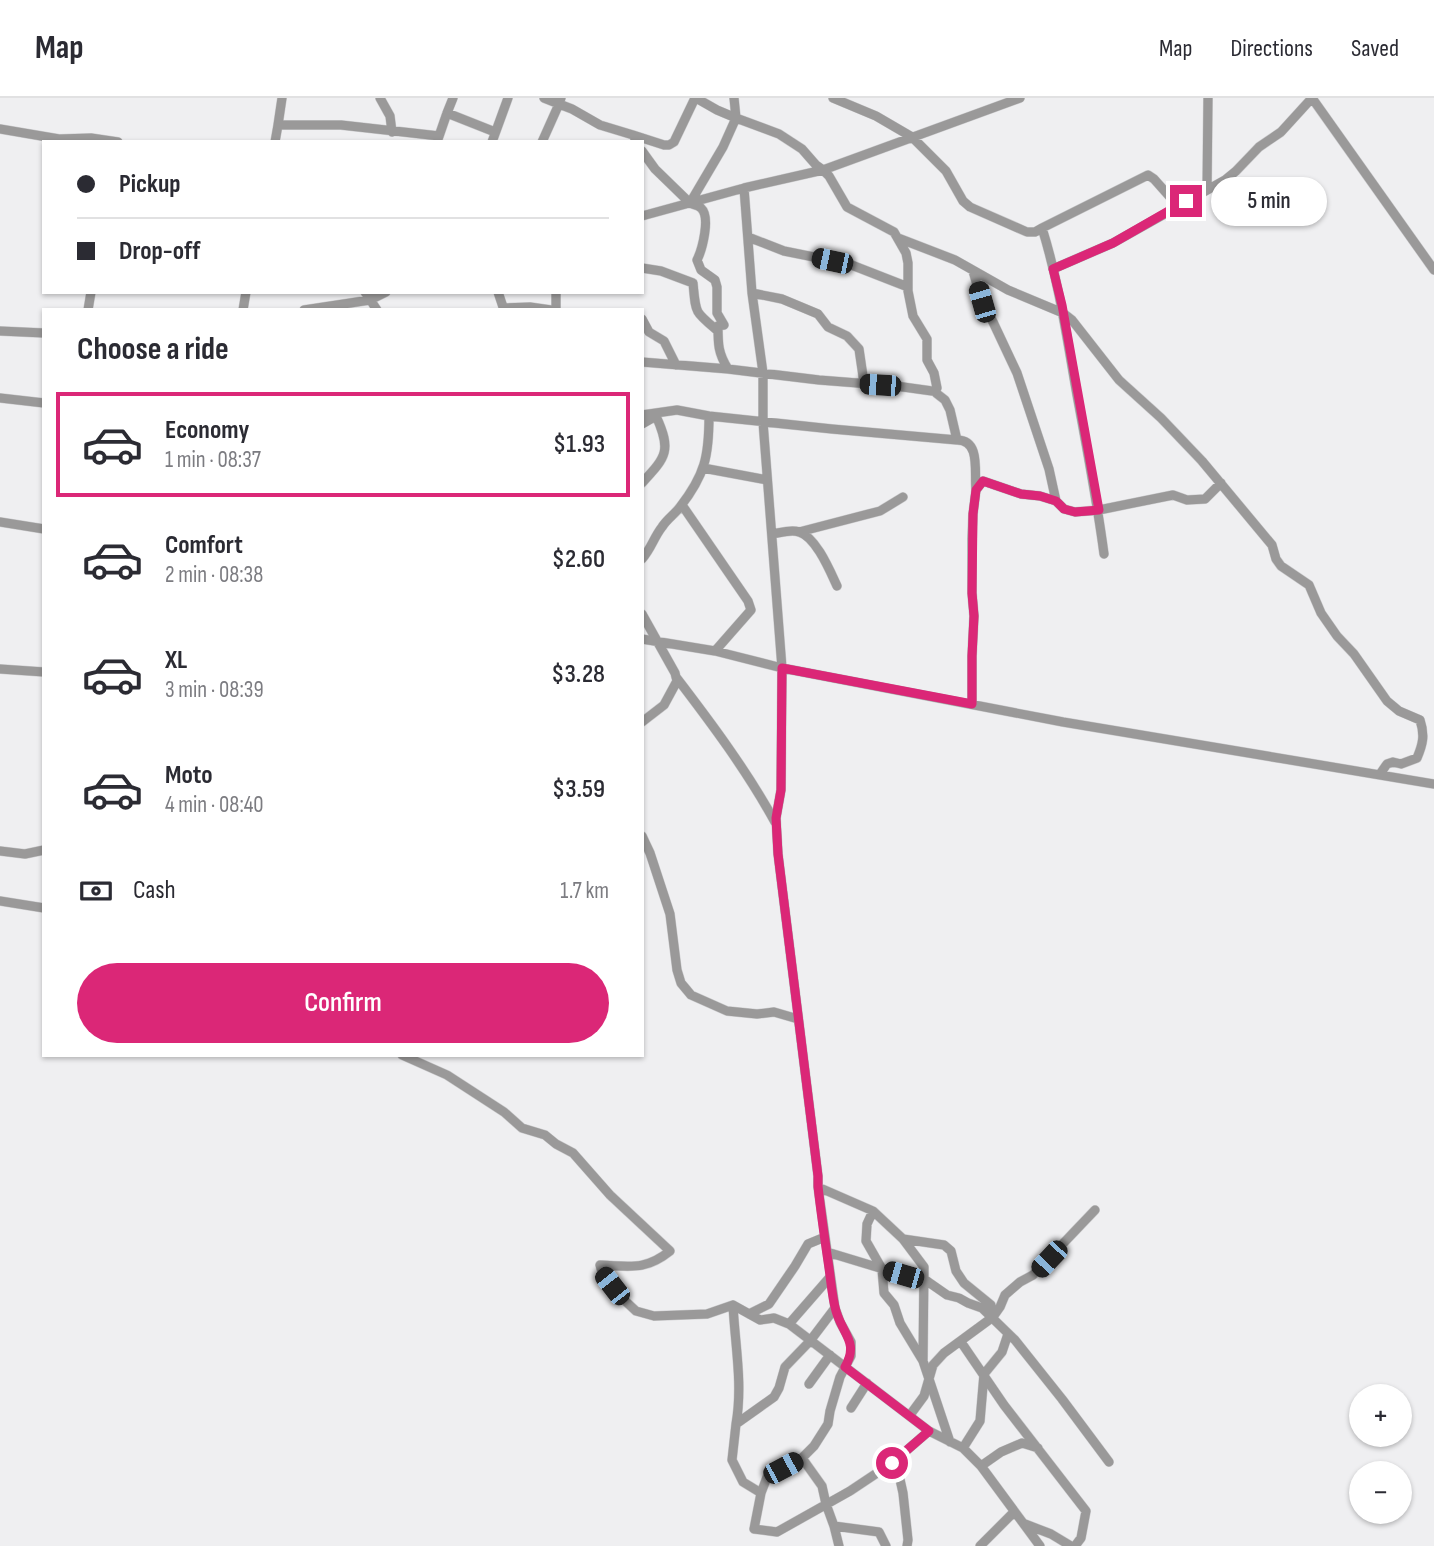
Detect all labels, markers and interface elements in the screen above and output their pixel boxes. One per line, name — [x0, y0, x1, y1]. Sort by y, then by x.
text: Map — [35, 28, 84, 68]
text: Map — [1159, 34, 1192, 63]
text: Directions — [1230, 34, 1313, 63]
text: Saved — [1351, 34, 1399, 63]
text: Pickup — [119, 169, 181, 200]
callout: 5 min — [1210, 176, 1326, 226]
route end — [1170, 185, 1202, 217]
text: 5 min — [1248, 187, 1290, 215]
text: Drop-off — [119, 236, 200, 267]
car — [810, 246, 855, 276]
car — [967, 279, 998, 325]
text: Choose a ride — [77, 330, 229, 369]
car — [859, 373, 902, 397]
icon: car — [81, 413, 144, 476]
text: Economy — [165, 415, 249, 446]
text: $1.93 — [553, 429, 605, 460]
text: 1 min · 08:37 — [165, 446, 261, 474]
icon: car — [81, 528, 144, 591]
text: Comfort — [165, 530, 243, 561]
text: $2.60 — [552, 544, 605, 575]
text: 2 min · 08:38 — [165, 561, 263, 589]
icon: car — [81, 643, 144, 706]
text: XL — [165, 645, 187, 676]
text: $3.28 — [551, 659, 605, 690]
text: 3 min · 08:39 — [165, 676, 264, 704]
icon: car — [81, 758, 144, 821]
text: Moto — [165, 760, 213, 791]
text: $3.59 — [552, 774, 605, 805]
text: 4 min · 08:40 — [165, 791, 264, 819]
icon: cash — [77, 872, 115, 910]
text: Cash — [133, 875, 176, 906]
text: 1.7 km — [560, 877, 609, 905]
button: Confirm — [77, 963, 609, 1043]
car — [1027, 1236, 1072, 1282]
car — [880, 1259, 927, 1291]
car — [591, 1263, 634, 1309]
map controls — [1349, 1384, 1412, 1524]
button: + — [1349, 1384, 1412, 1447]
route start — [876, 1447, 908, 1479]
car — [760, 1449, 807, 1487]
button: − — [1349, 1461, 1412, 1524]

